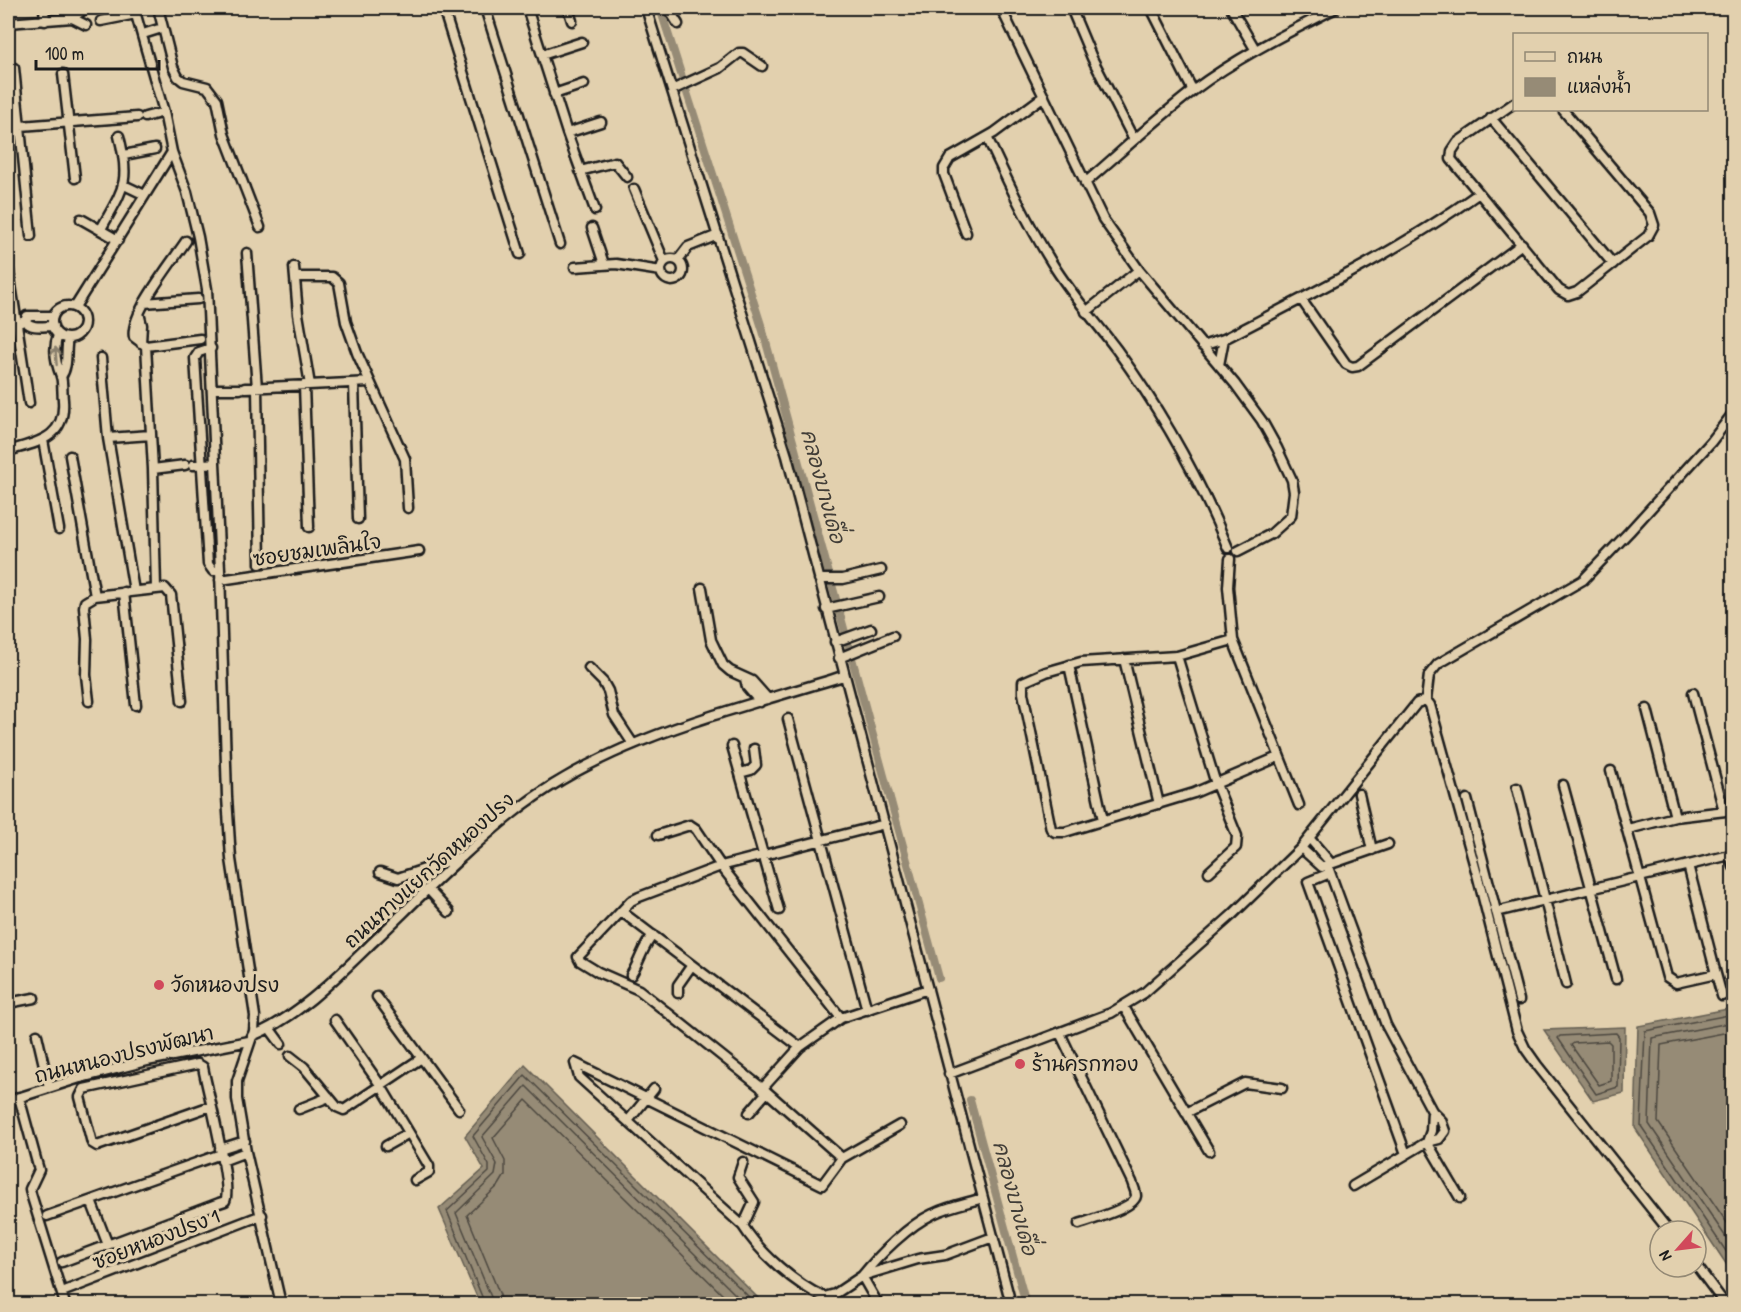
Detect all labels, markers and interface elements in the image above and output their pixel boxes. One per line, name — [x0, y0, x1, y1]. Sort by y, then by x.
scale bar — [36, 33, 159, 71]
legend — [1513, 33, 1708, 111]
text: 100 m — [45, 41, 84, 66]
text: ถนน — [1567, 44, 1602, 69]
text: แหล่งน้ำ — [1567, 70, 1631, 99]
one-way arrow — [51, 347, 62, 367]
water label: คลองบางเดื่อ — [794, 425, 857, 548]
street label: ซอยชมเพลินใจ — [251, 527, 383, 572]
street label: ถนนทางแยกวัดหนองปรง — [337, 786, 520, 954]
place label: วัดหนองปรง — [171, 971, 279, 998]
marker: วัดหนองปรง — [152, 978, 166, 992]
street label: ถนนหนองปรงพัฒนา — [31, 1018, 216, 1089]
place label: ร้านครกทอง — [1032, 1050, 1139, 1077]
marker: ร้านครกทอง — [1013, 1057, 1027, 1071]
water label: คลองบางเดื่อ — [986, 1137, 1049, 1260]
street label: ซอยหนองปรง 1 — [89, 1202, 223, 1275]
north arrow — [1648, 1219, 1708, 1279]
text: N — [1653, 1247, 1676, 1265]

